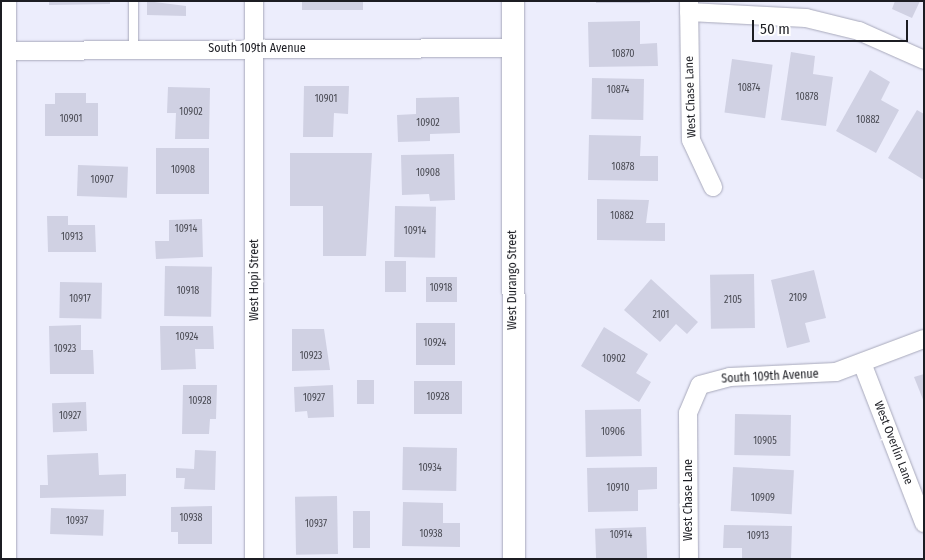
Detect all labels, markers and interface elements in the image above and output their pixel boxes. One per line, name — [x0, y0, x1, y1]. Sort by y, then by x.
scale bar — [755, 10, 911, 42]
text: 50 m — [760, 20, 790, 38]
street label: South 109th Avenue — [208, 42, 306, 56]
house number: 10870 — [611, 49, 635, 61]
street label: West Chase Lane — [682, 56, 700, 138]
house number: 10874 — [738, 83, 760, 95]
house number: 10874 — [607, 85, 629, 97]
house number: 10878 — [796, 92, 818, 104]
house number: 10901 — [315, 94, 337, 106]
house number: 10902 — [179, 107, 203, 119]
house number: 10901 — [60, 114, 82, 126]
house number: 10882 — [856, 115, 880, 127]
house number: 10902 — [416, 118, 440, 130]
house number: 10878 — [612, 162, 634, 174]
house number: 10908 — [171, 165, 195, 177]
house number: 10908 — [416, 168, 440, 180]
house number: 10907 — [91, 175, 113, 187]
house number: 10882 — [610, 211, 634, 223]
house number: 10914 — [175, 224, 197, 236]
house number: 10914 — [404, 226, 426, 238]
street label: West Durango Street — [506, 230, 520, 330]
house number: 10913 — [61, 232, 83, 244]
street label: West Hopi Street — [248, 239, 262, 321]
house number: 10918 — [430, 283, 452, 295]
house number: 10918 — [177, 286, 199, 298]
house number: 2109 — [789, 293, 807, 305]
house number: 10917 — [69, 294, 91, 306]
house number: 2105 — [724, 295, 742, 307]
house number: 2101 — [653, 310, 669, 322]
house number: 10924 — [176, 332, 198, 344]
house number: 10924 — [424, 338, 446, 350]
house number: 10923 — [54, 344, 76, 356]
house number: 10923 — [300, 351, 322, 363]
house number: 10902 — [602, 354, 626, 366]
street label: South 109th Avenue — [721, 367, 819, 387]
house number: 10928 — [426, 392, 450, 404]
house number: 10927 — [303, 393, 325, 405]
house number: 10928 — [188, 396, 212, 408]
street label: West Overlin Lane — [870, 399, 916, 487]
house number: 10927 — [59, 411, 81, 423]
house number: 10906 — [601, 427, 625, 439]
house number: 10905 — [753, 436, 777, 448]
street label: West Chase Lane — [682, 459, 696, 541]
house number: 10934 — [419, 463, 441, 475]
house number: 10910 — [607, 483, 629, 495]
house number: 10909 — [751, 493, 775, 505]
house number: 10938 — [179, 513, 203, 525]
house number: 10937 — [66, 516, 88, 528]
house number: 10937 — [305, 519, 327, 531]
house number: 10938 — [419, 529, 443, 541]
house number: 10914 — [610, 530, 632, 542]
house number: 10913 — [747, 531, 769, 543]

